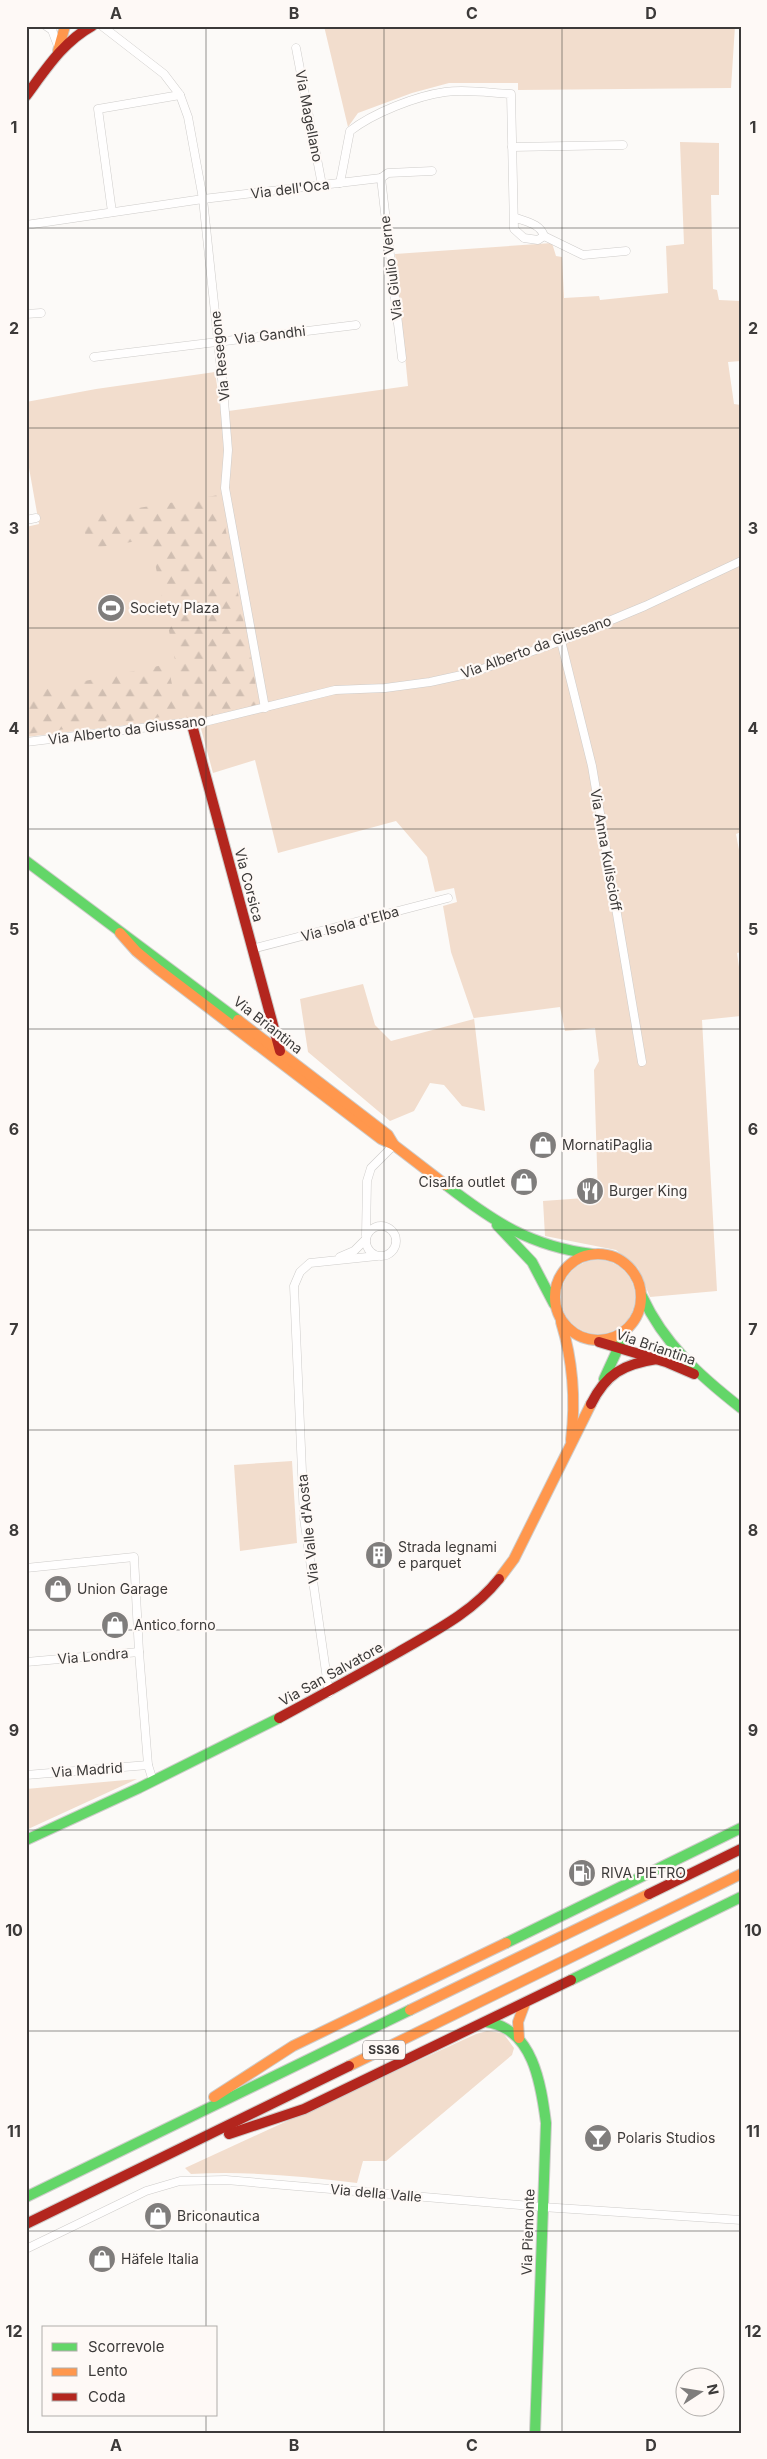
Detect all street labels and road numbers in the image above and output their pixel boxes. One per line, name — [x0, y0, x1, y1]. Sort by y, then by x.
street label: Via Magellano — [292, 68, 327, 163]
street label: Via dell'Oca — [250, 175, 330, 202]
street label: Via Giulio Verne — [376, 215, 405, 321]
street label: Via Resegone — [206, 310, 233, 402]
street label: Via Gandhi — [233, 322, 307, 347]
street label: Via Alberto da Giussano — [458, 611, 613, 682]
street label: Via Alberto da Giussano — [47, 711, 207, 748]
street label: Via Anna Kuliscioff — [587, 787, 626, 912]
street label: Via Corsica — [231, 846, 267, 924]
street label: Via Isola d'Elba — [299, 902, 401, 945]
street label: Via Briantina — [230, 992, 306, 1057]
street label: Via Briantina — [614, 1325, 698, 1368]
street label: Via Valle d'Aosta — [293, 1473, 322, 1585]
street label: Via San Salvatore — [276, 1638, 386, 1709]
street label: Via Londra — [57, 1644, 129, 1667]
street label: Via Madrid — [51, 1759, 123, 1780]
road number: SS36 — [363, 2040, 405, 2060]
street label: Via della Valle — [330, 2180, 423, 2205]
street label: Via Piemonte — [517, 2188, 538, 2276]

